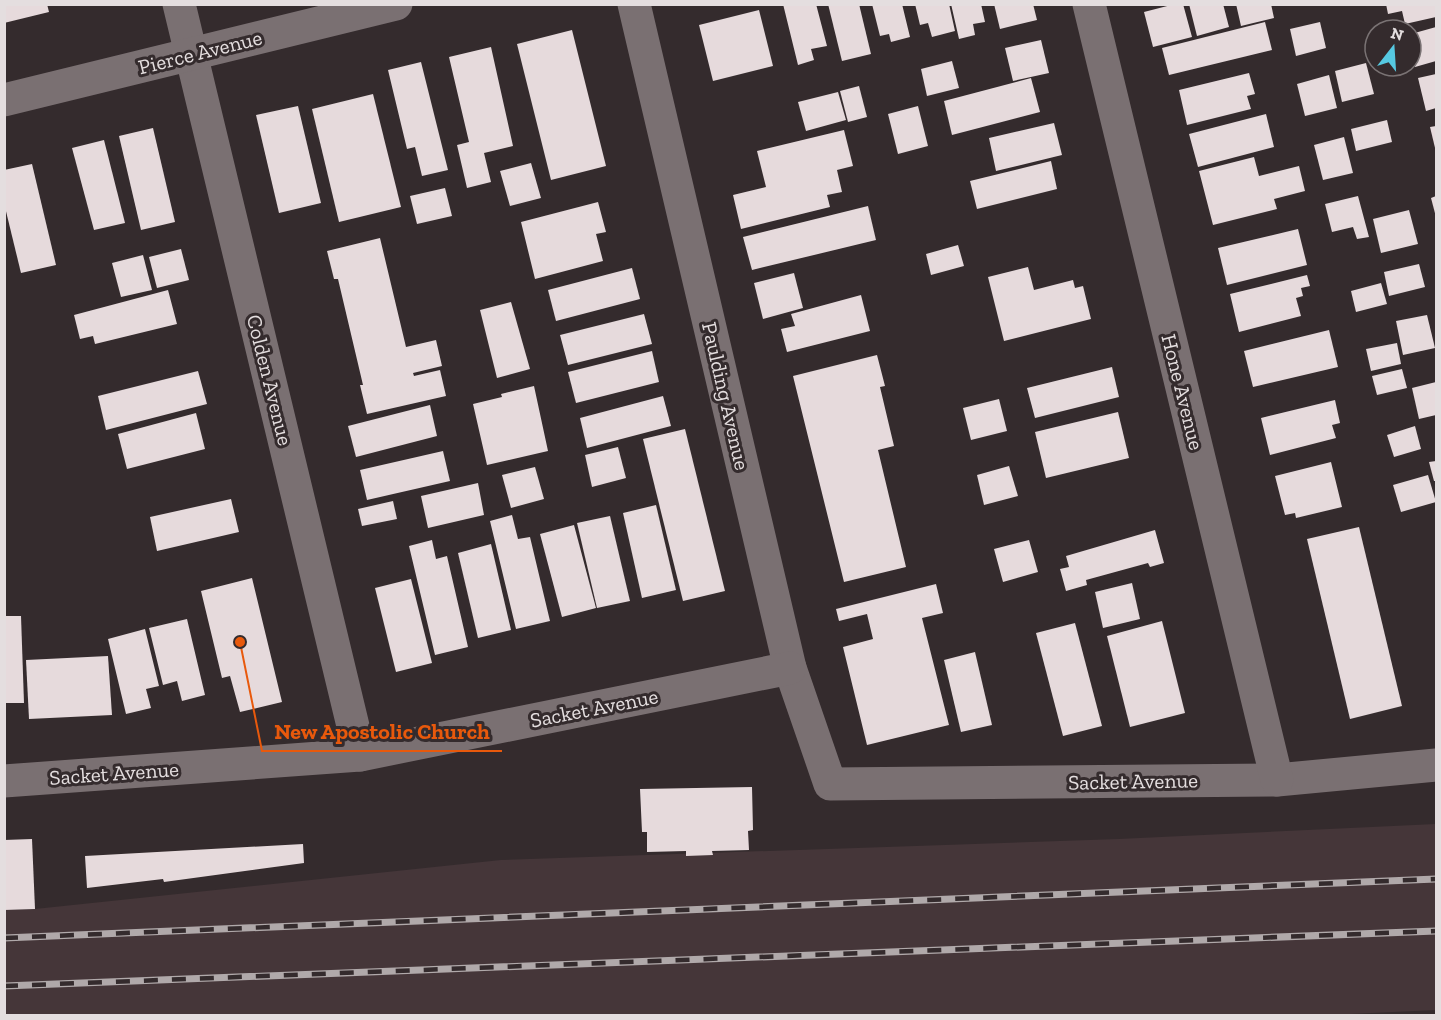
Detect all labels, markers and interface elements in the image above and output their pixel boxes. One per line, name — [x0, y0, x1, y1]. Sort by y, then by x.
north arrow — [1363, 18, 1423, 78]
text: N — [1389, 23, 1406, 45]
street label: Pierce Avenue — [135, 24, 265, 79]
street label: Colden Avenue — [242, 312, 298, 448]
street label: Paulding Avenue — [697, 320, 755, 473]
street label: Hone Avenue — [1157, 331, 1210, 453]
street label: Sacket Avenue — [528, 683, 660, 733]
callout: New Apostolic Church — [262, 711, 502, 751]
text: New Apostolic Church — [274, 718, 490, 745]
street label: Sacket Avenue — [48, 756, 180, 790]
street label: Sacket Avenue — [1068, 767, 1198, 795]

